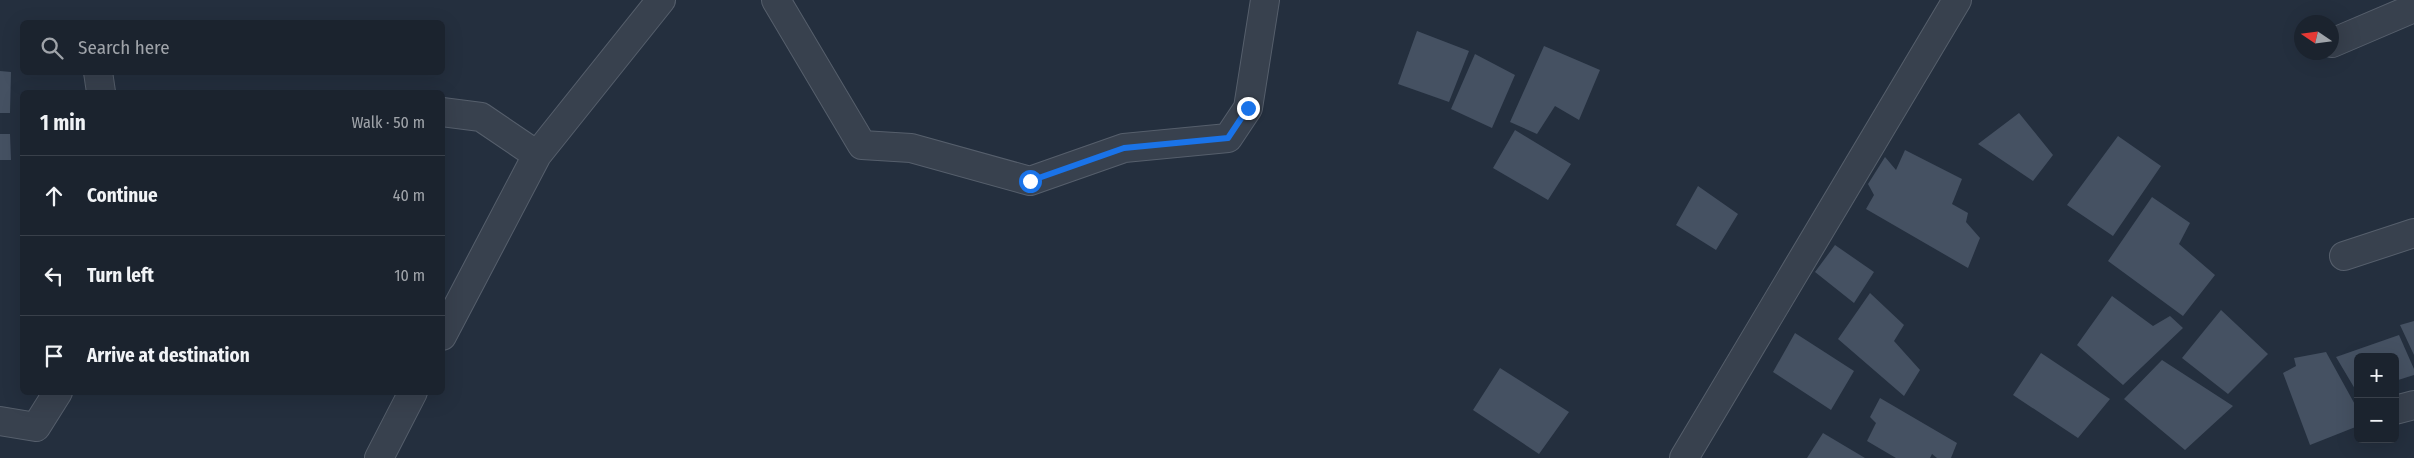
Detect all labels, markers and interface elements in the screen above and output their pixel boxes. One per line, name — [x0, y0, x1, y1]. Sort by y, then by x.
north arrow — [2294, 15, 2339, 60]
search box — [20, 20, 445, 75]
icon: search — [38, 34, 66, 62]
text: Search here — [78, 36, 170, 59]
route end — [1237, 97, 1260, 120]
text: 1 min — [40, 110, 86, 136]
text: Walk · 50 m — [351, 113, 425, 132]
route start — [1019, 170, 1042, 193]
icon: ahead — [40, 182, 68, 210]
text: Continue — [87, 184, 158, 207]
text: 40 m — [393, 186, 425, 205]
icon: left — [40, 262, 68, 290]
text: Turn left — [87, 264, 154, 287]
text: 10 m — [394, 266, 425, 285]
icon: arrive — [40, 342, 68, 370]
text: Arrive at destination — [87, 344, 250, 367]
map controls — [2354, 353, 2399, 443]
button: + — [2354, 353, 2399, 398]
button: − — [2354, 398, 2399, 443]

